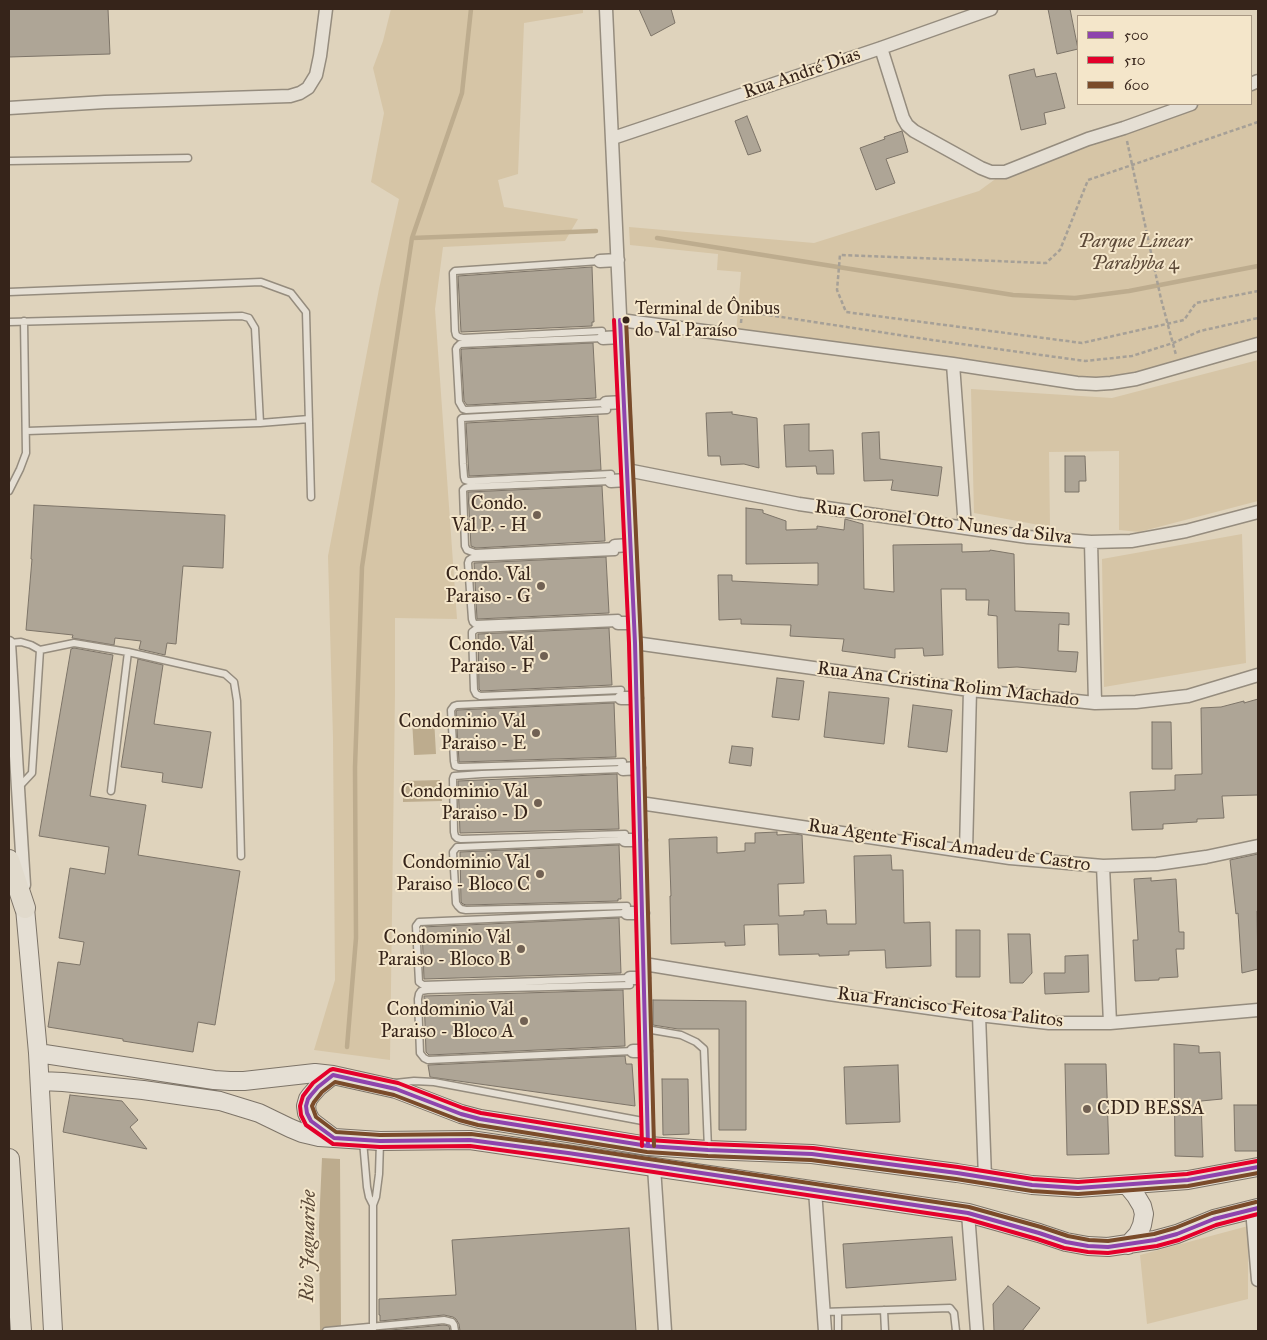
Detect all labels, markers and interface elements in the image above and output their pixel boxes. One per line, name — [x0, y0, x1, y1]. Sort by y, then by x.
legend — [1077, 15, 1252, 105]
text: 500 — [1124, 26, 1148, 44]
street label: Rua André Dias — [741, 43, 863, 105]
text: 510 — [1124, 51, 1146, 69]
text: 600 — [1124, 76, 1149, 94]
park label: Parque Linear Parahyba 4 — [1078, 231, 1192, 275]
place label: Terminal de Ônibus do Val Paraíso — [635, 299, 780, 342]
marker: Terminal de Ônibus do Val Paraíso — [621, 315, 631, 325]
place label: Condo. Val P. - H — [452, 493, 527, 537]
street label: Rua Coronel Otto Nunes da Silva — [813, 496, 1073, 550]
marker: Condo. Val P. - H — [531, 509, 543, 521]
place label: Condo. Val Paraiso - G — [446, 564, 531, 608]
marker: Condo. Val Paraiso - G — [535, 580, 547, 592]
place label: Condo. Val Paraiso - F — [449, 634, 534, 678]
marker: Condo. Val Paraiso - F — [538, 650, 550, 662]
street label: Rua Ana Cristina Rolim Machado — [816, 658, 1080, 712]
place label: Condominio Val Paraiso - E — [399, 711, 526, 755]
marker: Condominio Val Paraiso - E — [530, 727, 542, 739]
place label: Condominio Val Paraiso - D — [401, 781, 528, 825]
marker: Condominio Val Paraiso - D — [532, 797, 544, 809]
street label: Rua Agente Fiscal Amadeu de Castro — [806, 815, 1092, 877]
place label: Condominio Val Paraiso - Bloco C — [396, 852, 530, 896]
marker: Condominio Val Paraiso - Bloco C — [534, 868, 546, 880]
place label: Condominio Val Paraiso - Bloco B — [378, 927, 511, 971]
marker: Condominio Val Paraiso - Bloco B — [515, 943, 527, 955]
street label: Rua Francisco Feitosa Palitos — [836, 983, 1064, 1033]
place label: Condominio Val Paraiso - Bloco A — [380, 999, 514, 1043]
marker: Condominio Val Paraiso - Bloco A — [518, 1015, 530, 1027]
place label: CDD BESSA — [1097, 1098, 1204, 1120]
marker: CDD BESSA — [1081, 1103, 1093, 1115]
water label: Rio Jaguaribe — [296, 1190, 322, 1302]

